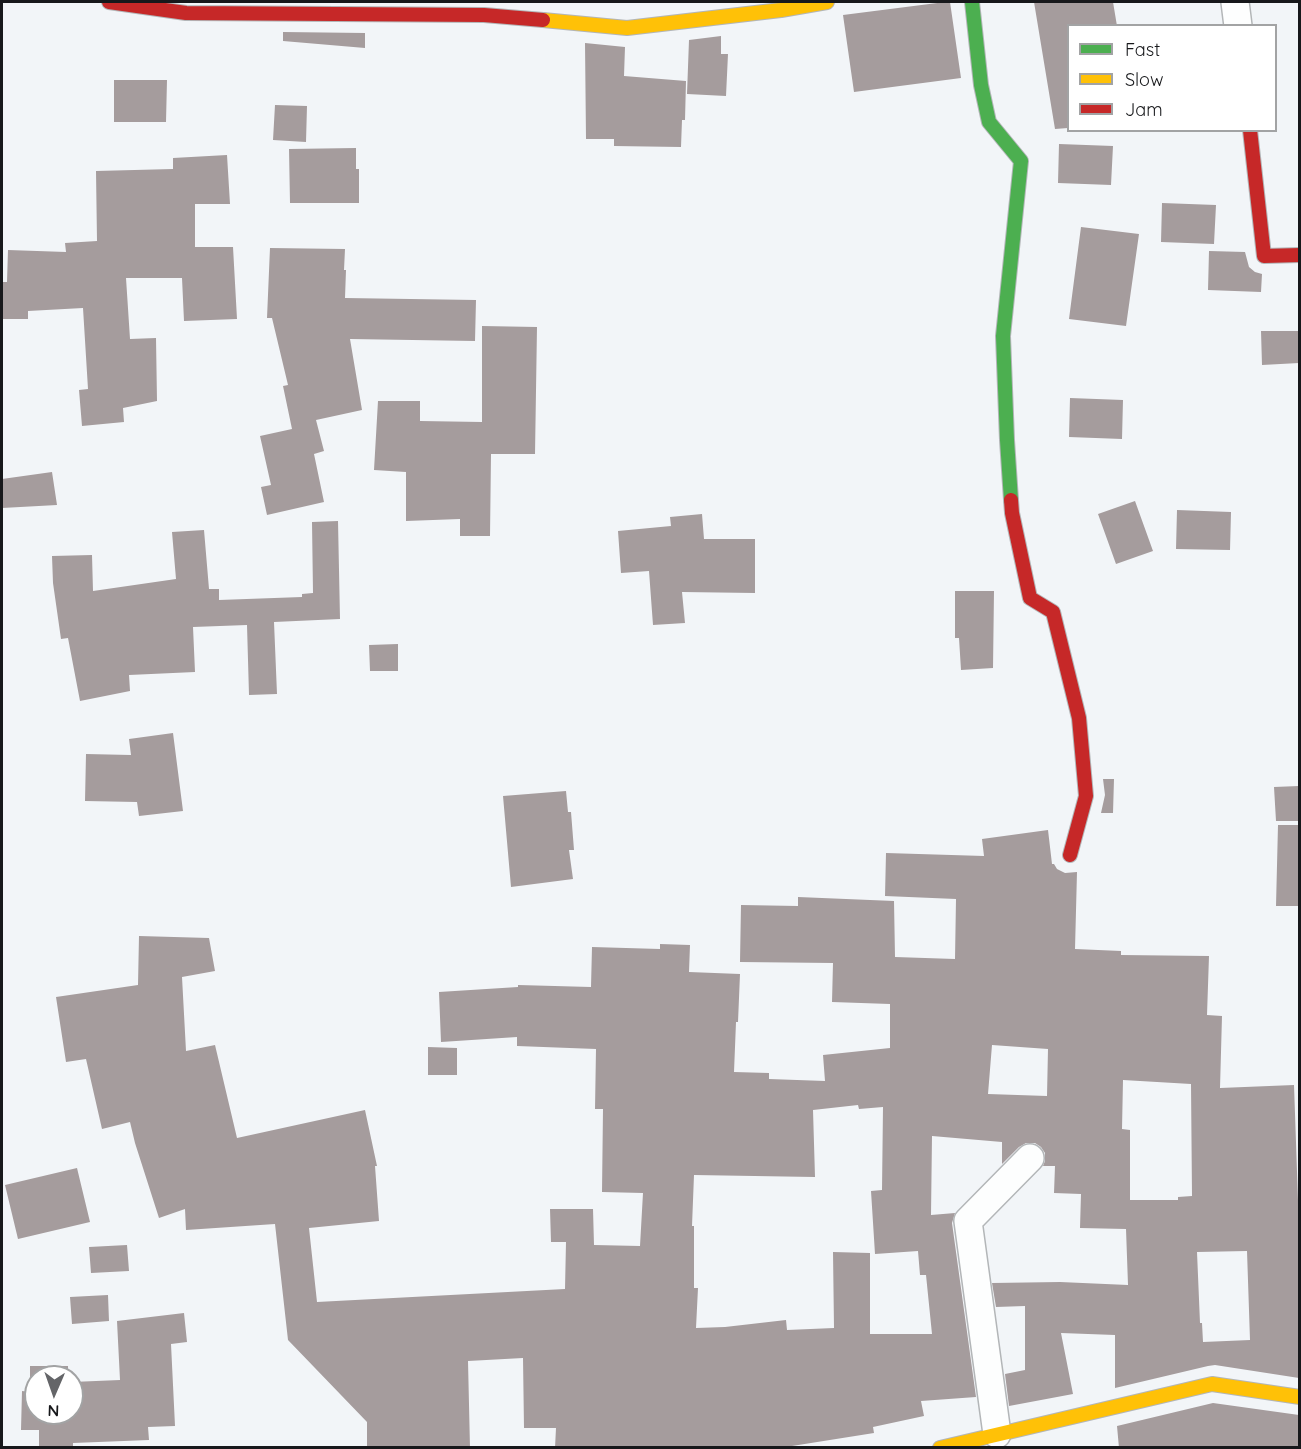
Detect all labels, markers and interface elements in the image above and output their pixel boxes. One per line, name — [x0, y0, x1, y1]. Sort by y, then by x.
legend — [1067, 24, 1277, 132]
text: Fast — [1125, 38, 1160, 61]
text: Slow — [1125, 68, 1163, 91]
text: Jam — [1125, 98, 1163, 121]
north arrow — [24, 1365, 84, 1425]
text: N — [47, 1401, 60, 1421]

